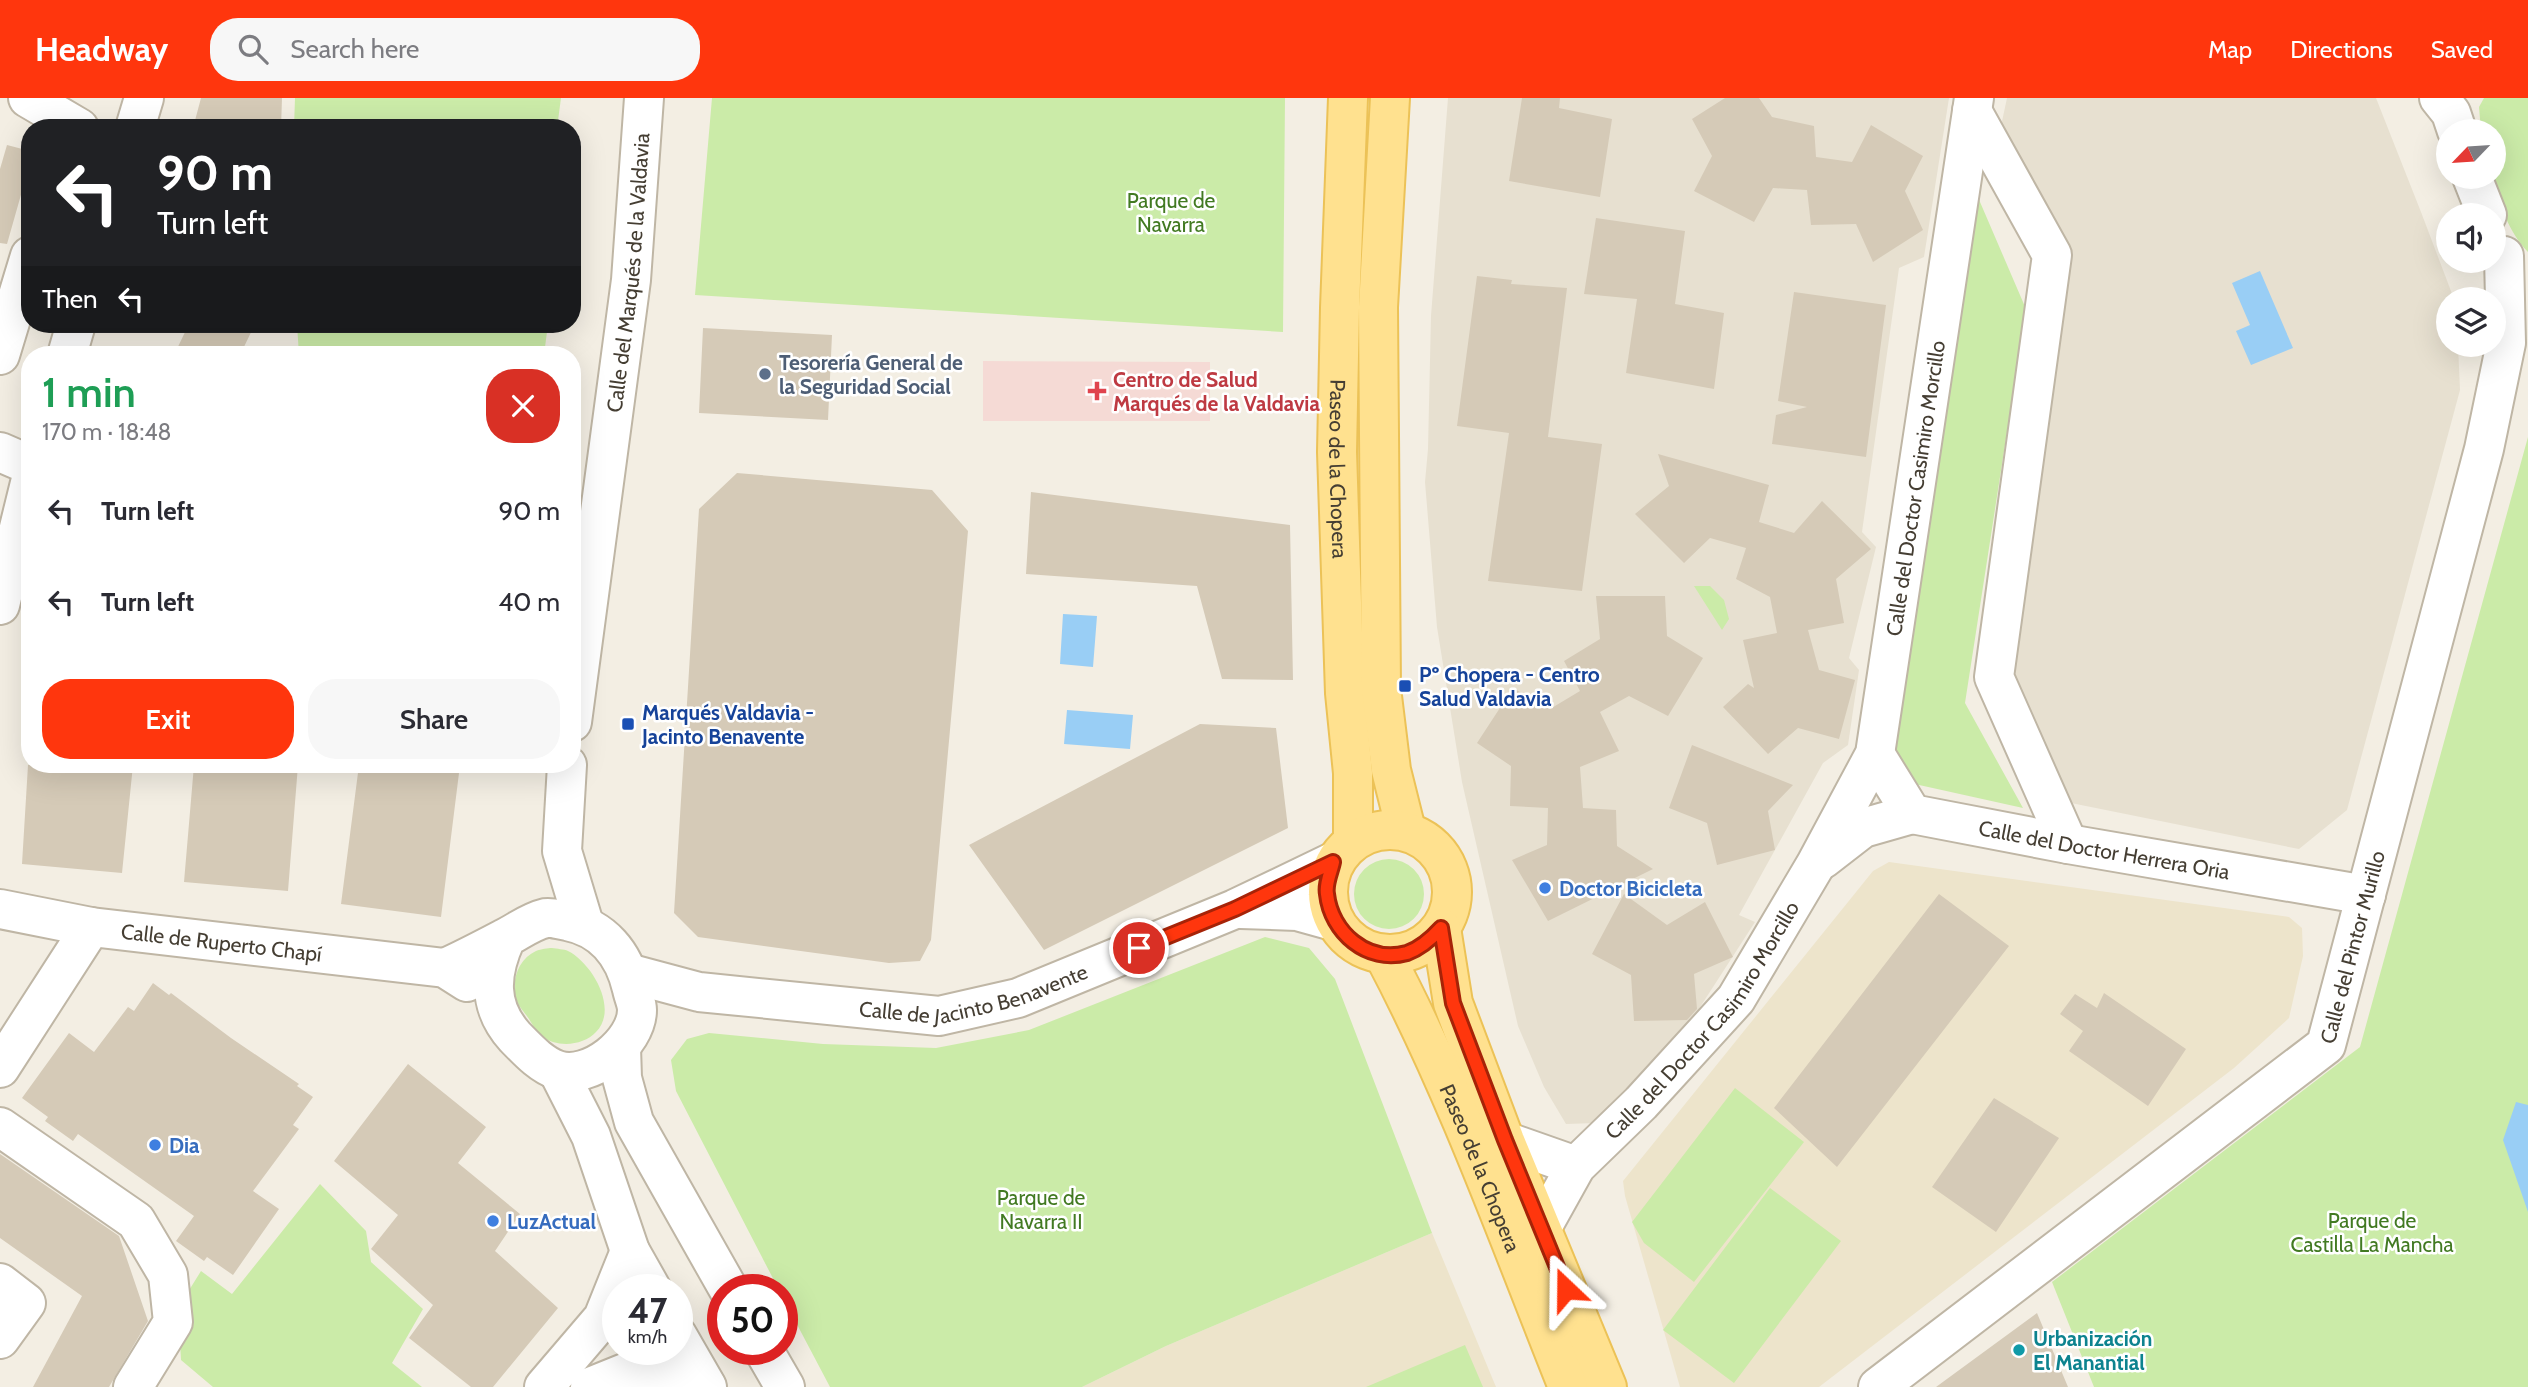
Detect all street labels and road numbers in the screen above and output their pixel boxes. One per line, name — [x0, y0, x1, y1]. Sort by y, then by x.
street label: Calle del Marqués de la Valdavia — [601, 132, 654, 414]
street label: Calle del Doctor Casimiro Morcillo — [1880, 339, 1950, 638]
street label: Paseo de la Chopera — [1324, 379, 1353, 559]
street label: Calle del Doctor Herrera Oria — [1977, 815, 2232, 884]
street label: Calle del Pintor Murillo — [2314, 848, 2390, 1046]
street label: Calle del Doctor Casimiro Morcillo — [1599, 896, 1804, 1144]
street label: Calle de Ruperto Chapí — [120, 918, 324, 966]
street label: Calle de Jacinto Benavente — [858, 958, 1091, 1029]
street label: Paseo de la Chopera — [1435, 1080, 1526, 1256]

